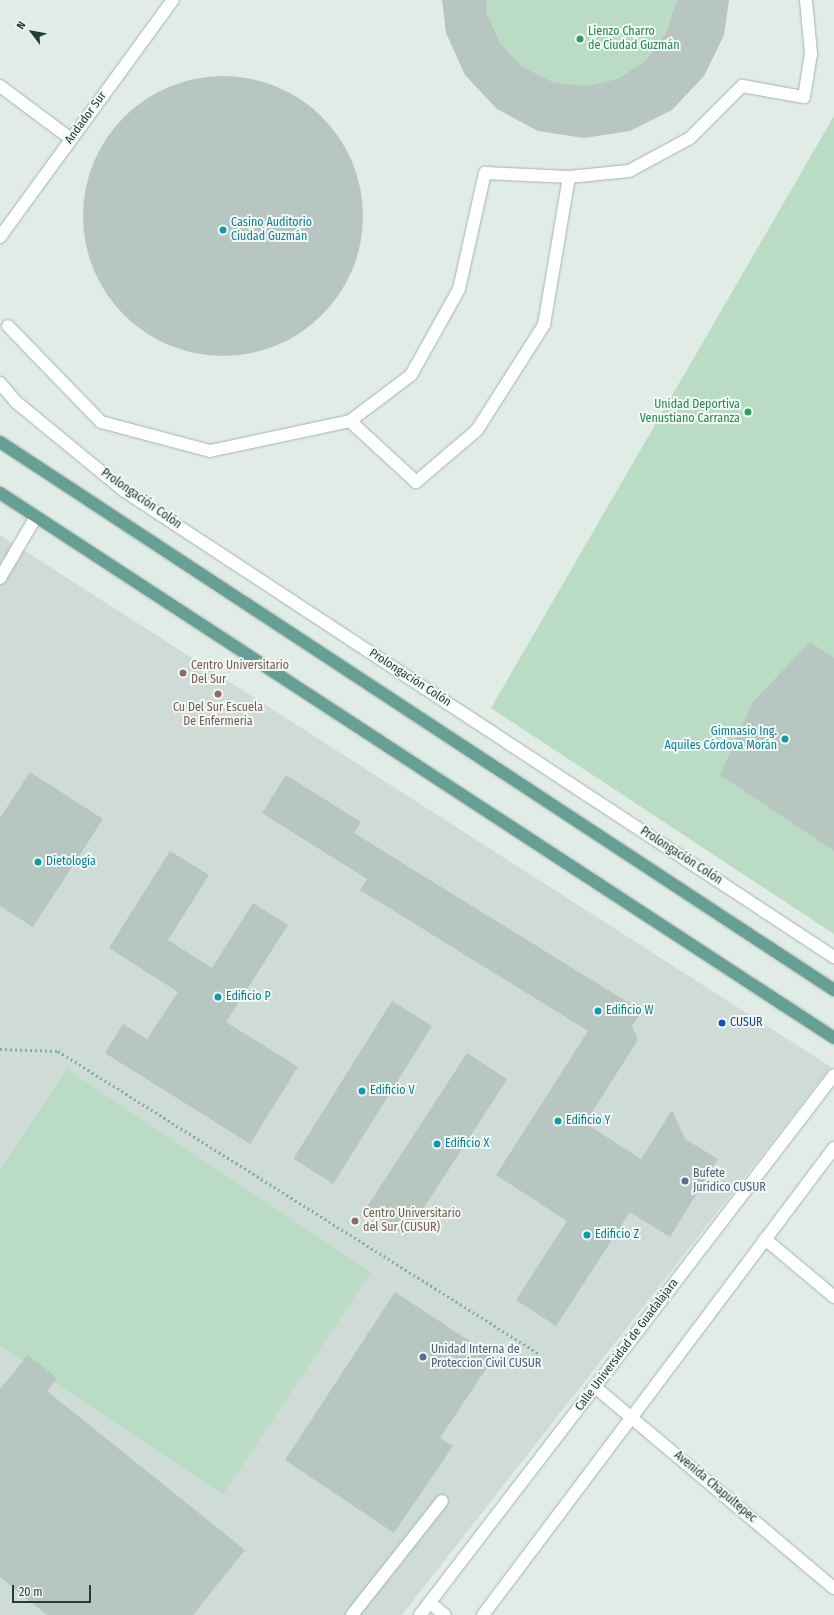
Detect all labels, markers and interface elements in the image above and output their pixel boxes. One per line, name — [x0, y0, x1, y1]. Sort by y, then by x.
north arrow — [12, 12, 52, 52]
text: N — [14, 19, 29, 32]
place label: Lienzo Charro de Ciudad Guzmán — [588, 25, 679, 53]
marker: Lienzo Charro de Ciudad Guzmán — [575, 34, 585, 44]
street label: Andador Sur — [62, 89, 110, 147]
place label: Casino Auditorio Ciudad Guzmán — [231, 216, 312, 244]
marker: Casino Auditorio Ciudad Guzmán — [218, 225, 228, 235]
place label: Unidad Deportiva Venustiano Carranza — [640, 398, 740, 426]
marker: Unidad Deportiva Venustiano Carranza — [743, 407, 753, 417]
street label: Prolongación Colón — [98, 466, 184, 532]
street label: Prolongación Colón — [366, 646, 454, 710]
place label: Centro Universitario Del Sur — [191, 659, 289, 687]
marker: Centro Universitario Del Sur — [178, 668, 188, 678]
marker: Cu Del Sur Escuela De Enfermeria — [213, 689, 223, 699]
place label: Cu Del Sur Escuela De Enfermeria — [173, 701, 263, 729]
place label: Gimnasio Ing. Aquiles Córdova Morán — [665, 725, 777, 753]
marker: Gimnasio Ing. Aquiles Córdova Morán — [780, 734, 790, 744]
street label: Prolongación Colón — [637, 824, 725, 888]
place label: Dietología — [46, 855, 96, 869]
marker: Dietología — [33, 857, 43, 867]
place label: Edificio P — [226, 990, 271, 1004]
marker: Edificio P — [213, 992, 223, 1002]
place label: Edificio W — [606, 1004, 653, 1018]
marker: Edificio W — [593, 1006, 603, 1016]
place label: CUSUR — [730, 1016, 762, 1030]
marker: CUSUR — [717, 1018, 727, 1028]
place label: Edificio V — [370, 1084, 415, 1098]
marker: Edificio V — [357, 1086, 367, 1096]
place label: Edificio Y — [566, 1114, 610, 1128]
marker: Edificio Y — [553, 1116, 563, 1126]
place label: Edificio X — [445, 1137, 489, 1151]
marker: Edificio X — [432, 1139, 442, 1149]
place label: Bufete Jurídico CUSUR — [693, 1167, 766, 1195]
marker: Bufete Jurídico CUSUR — [680, 1176, 690, 1186]
place label: Centro Universitario del Sur (CUSUR) — [363, 1207, 461, 1235]
marker: Centro Universitario del Sur (CUSUR) — [350, 1216, 360, 1226]
place label: Edificio Z — [595, 1228, 639, 1242]
marker: Edificio Z — [582, 1230, 592, 1240]
street label: Calle Universidad de Guadalajara — [573, 1276, 681, 1414]
place label: Unidad Interna de Proteccion Civil CUSUR — [431, 1343, 541, 1371]
marker: Unidad Interna de Proteccion Civil CUSUR — [418, 1352, 428, 1362]
street label: Avenida Chapultepec — [671, 1448, 759, 1526]
scale bar — [14, 1577, 93, 1603]
text: 20 m — [19, 1585, 43, 1599]

